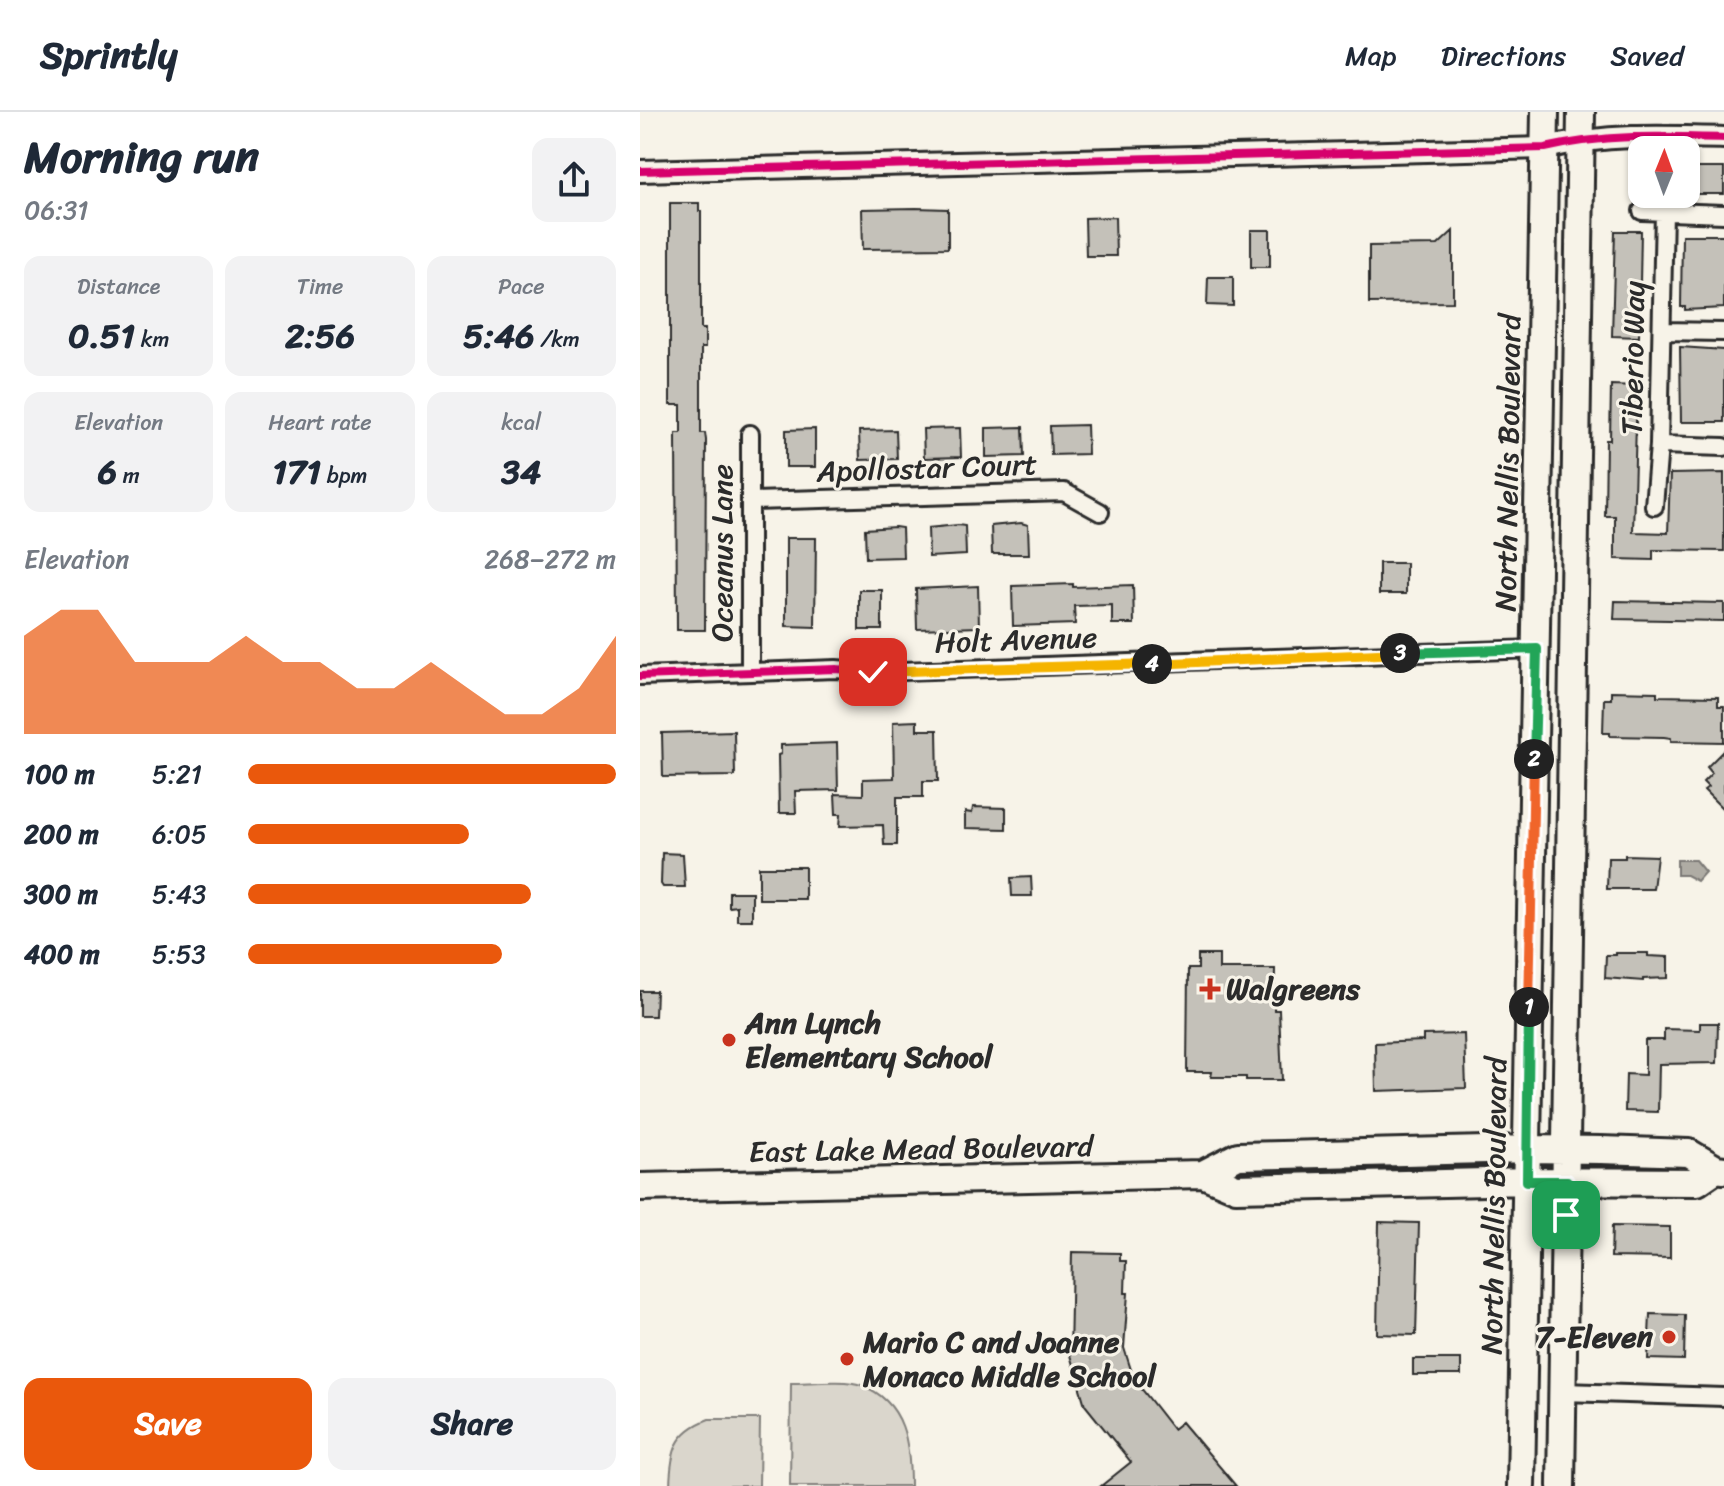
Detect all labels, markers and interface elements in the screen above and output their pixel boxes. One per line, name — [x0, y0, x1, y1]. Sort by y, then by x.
text: Sprintly — [40, 22, 178, 89]
text: Map — [1345, 31, 1397, 80]
text: Directions — [1441, 31, 1566, 80]
text: Saved — [1610, 31, 1684, 80]
text: Morning run — [24, 118, 259, 196]
north arrow — [1628, 136, 1700, 208]
map controls — [1628, 136, 1700, 208]
button: share — [532, 138, 616, 222]
text: 06:31 — [24, 187, 88, 233]
text: Distance — [77, 267, 160, 306]
text: Time — [297, 267, 343, 306]
text: Pace — [498, 267, 545, 306]
street label: Tiberio Way — [1605, 280, 1661, 435]
text: 0.51 — [68, 306, 135, 366]
text: 2:56 — [285, 306, 355, 366]
text: 5:46 — [463, 306, 535, 366]
street label: North Nellis Boulevard — [1478, 312, 1538, 612]
text: km — [135, 320, 169, 359]
text: /km — [535, 320, 580, 359]
text: Elevation — [74, 403, 163, 442]
text: Heart rate — [268, 403, 372, 442]
text: kcal — [501, 403, 541, 442]
street label: Apollostar Court — [815, 437, 1038, 499]
text: 6 — [98, 442, 117, 502]
text: 171 — [273, 442, 321, 502]
text: 34 — [501, 442, 541, 502]
text: m — [117, 456, 140, 495]
text: bpm — [321, 456, 367, 495]
street label: Oceanus Lane — [695, 464, 749, 642]
text: Elevation — [24, 536, 129, 582]
text: 268–272 m — [484, 536, 616, 582]
street label: Holt Avenue — [934, 610, 1098, 670]
pin: 3 — [1380, 633, 1420, 673]
text: 3 — [1394, 633, 1406, 672]
pin — [839, 638, 907, 706]
pin: 4 — [1132, 644, 1172, 684]
text: 4 — [1145, 644, 1159, 683]
icon: check — [851, 650, 895, 694]
pin: 2 — [1514, 739, 1554, 779]
text: 2 — [1528, 739, 1540, 778]
text: 100 m — [24, 751, 95, 797]
text: 5:21 — [152, 751, 202, 797]
text: 200 m — [24, 811, 99, 857]
text: 6:05 — [152, 811, 207, 857]
text: 300 m — [24, 871, 98, 917]
text: 5:43 — [152, 871, 206, 917]
text: 400 m — [24, 931, 100, 977]
text: 5:53 — [152, 931, 206, 977]
place label: Walgreens — [1226, 962, 1361, 1016]
marker: Walgreens — [1201, 980, 1219, 998]
pin: 1 — [1509, 987, 1549, 1027]
text: 1 — [1524, 987, 1534, 1026]
place label: Ann Lynch Elementary School — [743, 996, 994, 1084]
marker: Ann Lynch Elementary School — [720, 1031, 738, 1049]
street label: North Nellis Boulevard — [1464, 1055, 1524, 1355]
street label: East Lake Mead Boulevard — [748, 1119, 1096, 1179]
pin — [1532, 1181, 1600, 1249]
icon: arrive — [1544, 1193, 1588, 1237]
place label: 7-Eleven — [1536, 1310, 1654, 1364]
place label: Mario C and Joanne Monaco Middle School — [862, 1315, 1157, 1403]
marker: 7-Eleven — [1660, 1328, 1678, 1346]
marker: Mario C and Joanne Monaco Middle School — [838, 1350, 856, 1368]
button: Save — [24, 1378, 312, 1470]
button: Share — [328, 1378, 616, 1470]

